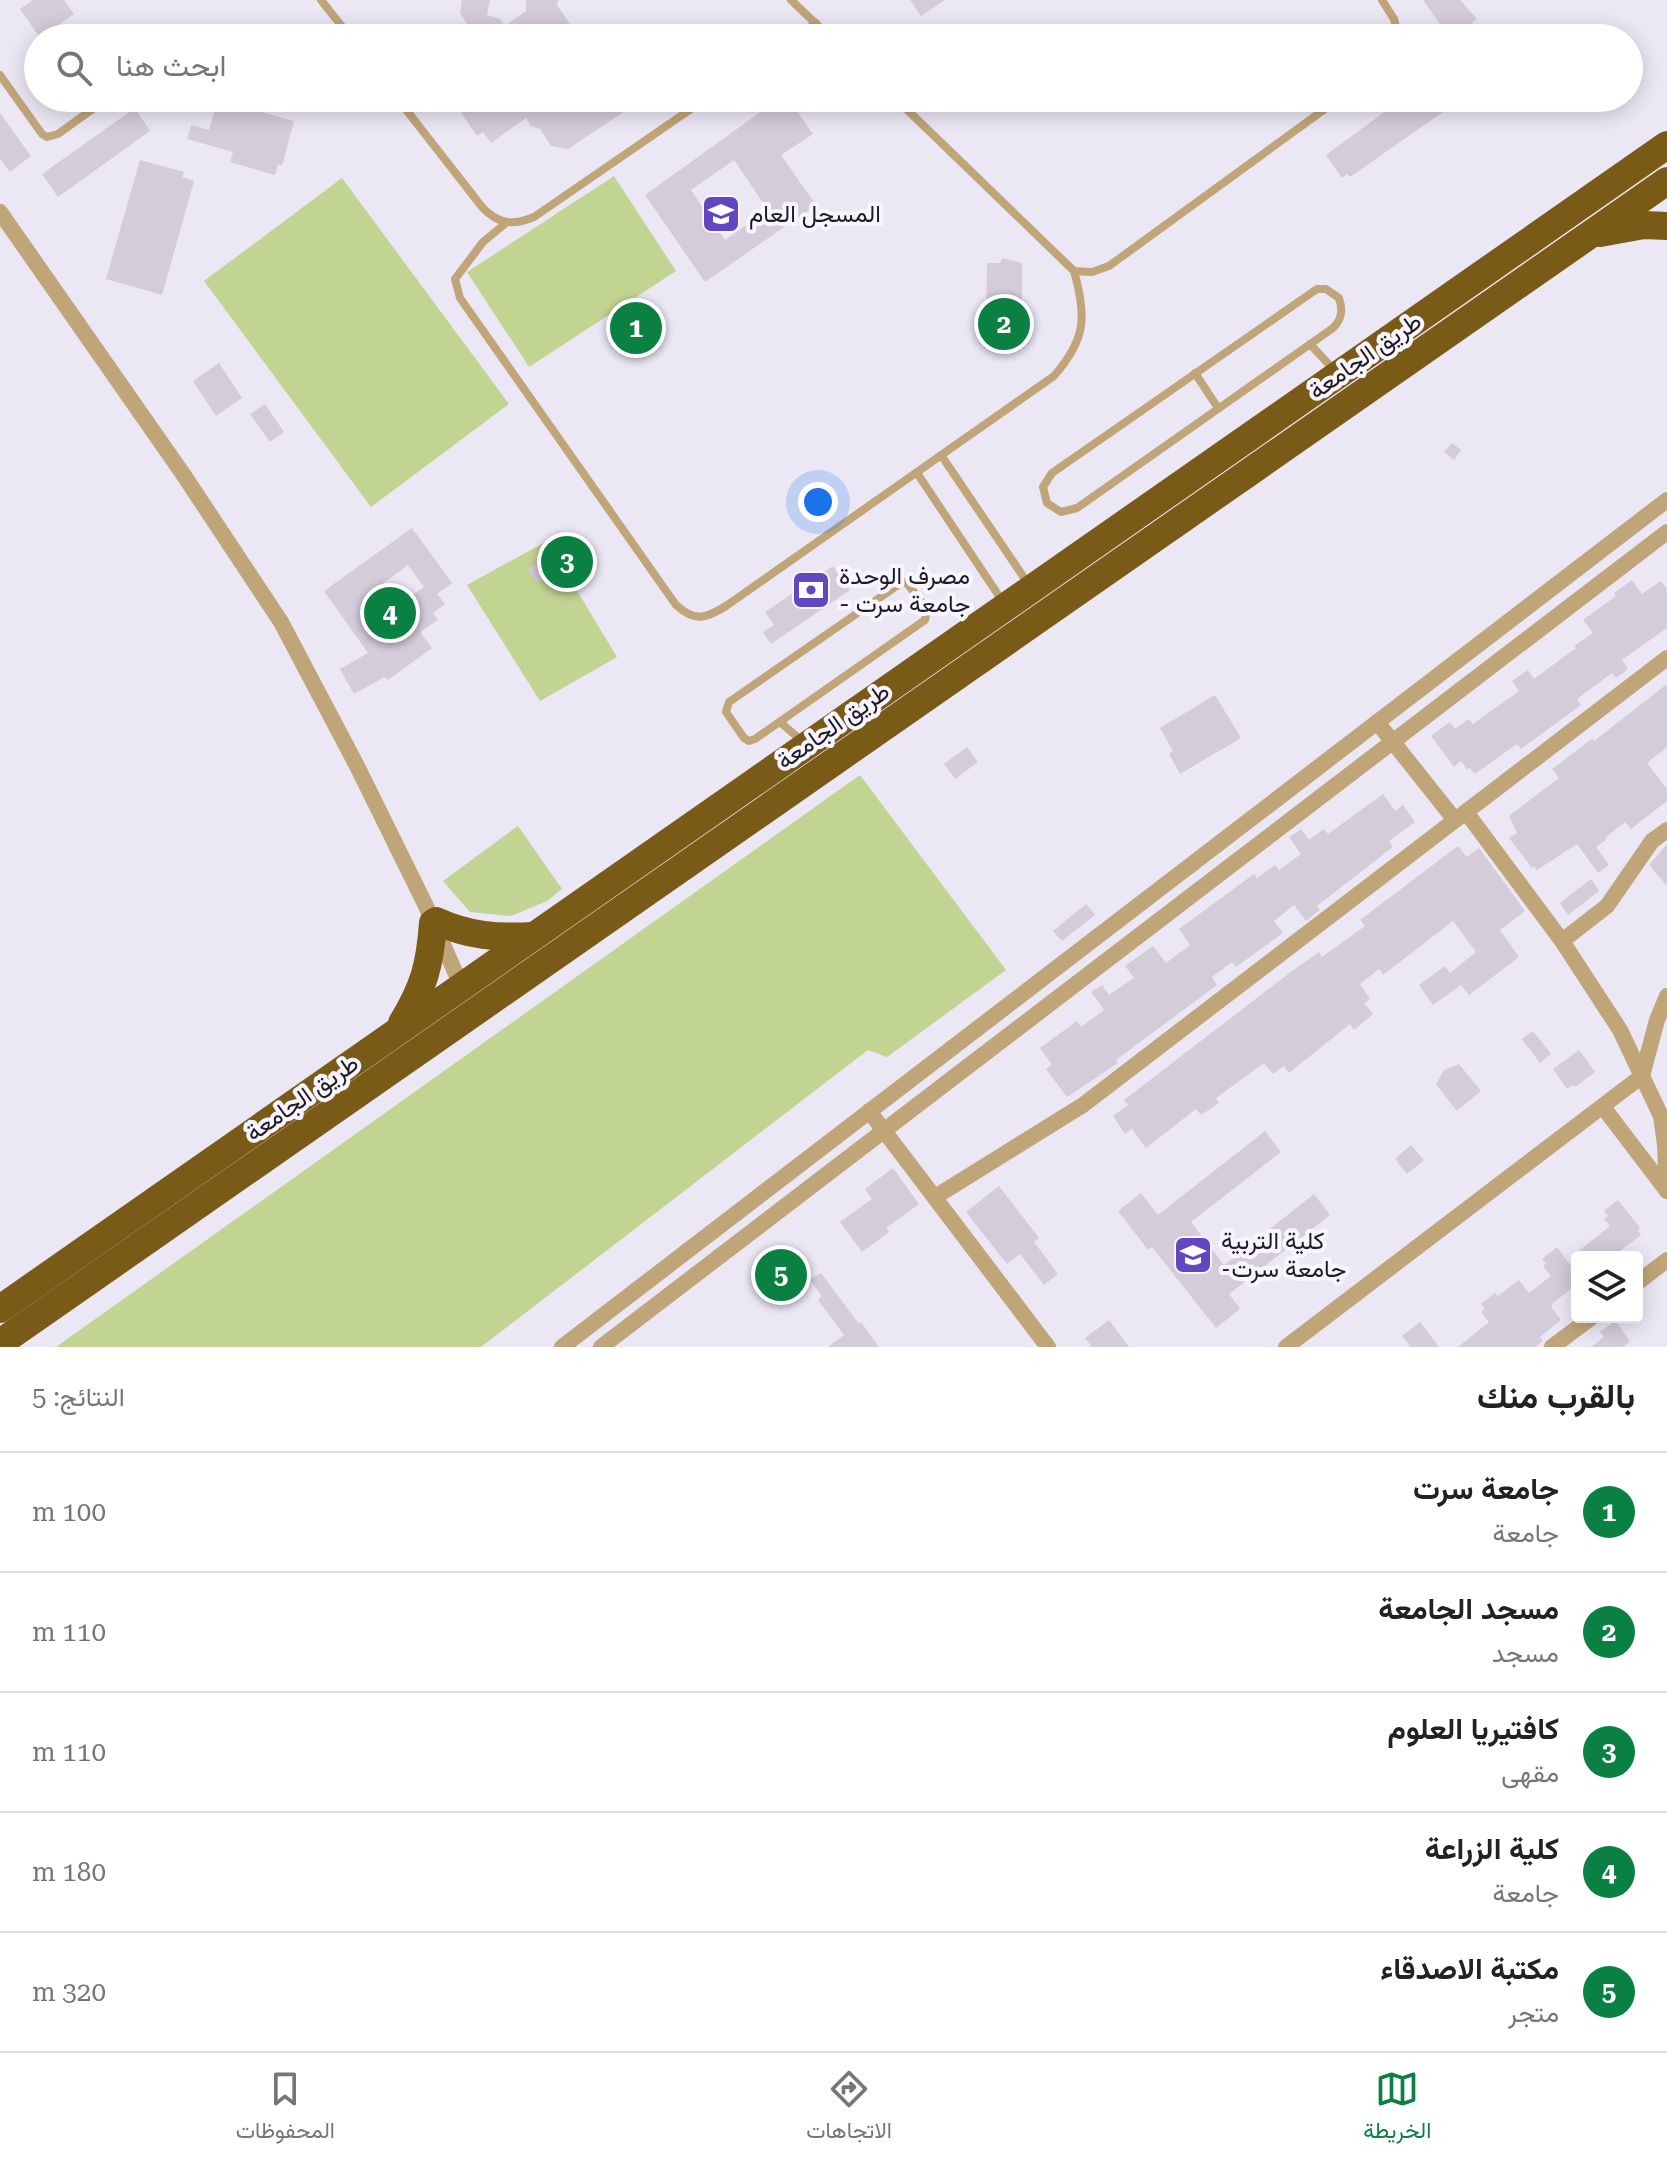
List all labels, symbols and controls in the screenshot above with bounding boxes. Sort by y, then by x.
search box [24,24,1643,112]
icon: search [52,46,96,90]
text: ابحث هنا [116,48,227,83]
school or university icon: المسجل العام [700,193,742,235]
place label: المسجل العام [749,200,881,230]
pin: 2 [978,294,1030,354]
pin: 1 [610,298,662,358]
street label: طريق الجامعة [1303,307,1427,406]
your location [798,482,838,522]
pin: 3 [541,532,593,592]
place label: مصرف الوحدة - جامعة سرت [839,562,970,619]
bank icon: مصرف الوحدة - جامعة سرت [790,569,832,611]
pin: 4 [364,583,416,643]
street label: طريق الجامعة [771,677,895,776]
street label: طريق الجامعة [240,1049,364,1148]
place label: كلية التربية -جامعة سرت [1221,1227,1346,1284]
school or university icon: كلية التربية -جامعة سرت [1172,1234,1214,1276]
pin: 5 [755,1245,807,1305]
map controls [1571,1251,1643,1323]
button: layers [1571,1251,1643,1323]
text: بالقرب منك [1477,1376,1635,1416]
text: النتائج: 5 [32,1382,125,1412]
text: جامعة سرت [1413,1471,1559,1506]
text: 100 m [32,1497,106,1527]
text: 1 [1602,1497,1616,1527]
text: جامعة [1493,1518,1559,1548]
text: مسجد الجامعة [1378,1591,1559,1626]
text: 110 m [32,1617,106,1647]
text: 2 [1602,1617,1616,1647]
text: مسجد [1492,1638,1559,1668]
text: كافتيريا العلوم [1388,1711,1559,1746]
text: 110 m [32,1737,106,1767]
text: 3 [1602,1737,1616,1767]
text: مقهى [1501,1758,1559,1788]
text: كلية الزراعة [1425,1831,1559,1866]
text: 180 m [32,1857,106,1887]
text: 4 [1602,1857,1616,1887]
text: جامعة [1493,1878,1559,1908]
text: مكتبة الاصدقاء [1380,1951,1559,1986]
text: 320 m [32,1977,106,2007]
text: 5 [1602,1977,1616,2007]
text: متجر [1508,1998,1559,2028]
tab: المحفوظات [236,2067,335,2150]
tab: الاتجاهات [806,2067,892,2150]
tab: الخريطة [1363,2067,1431,2150]

